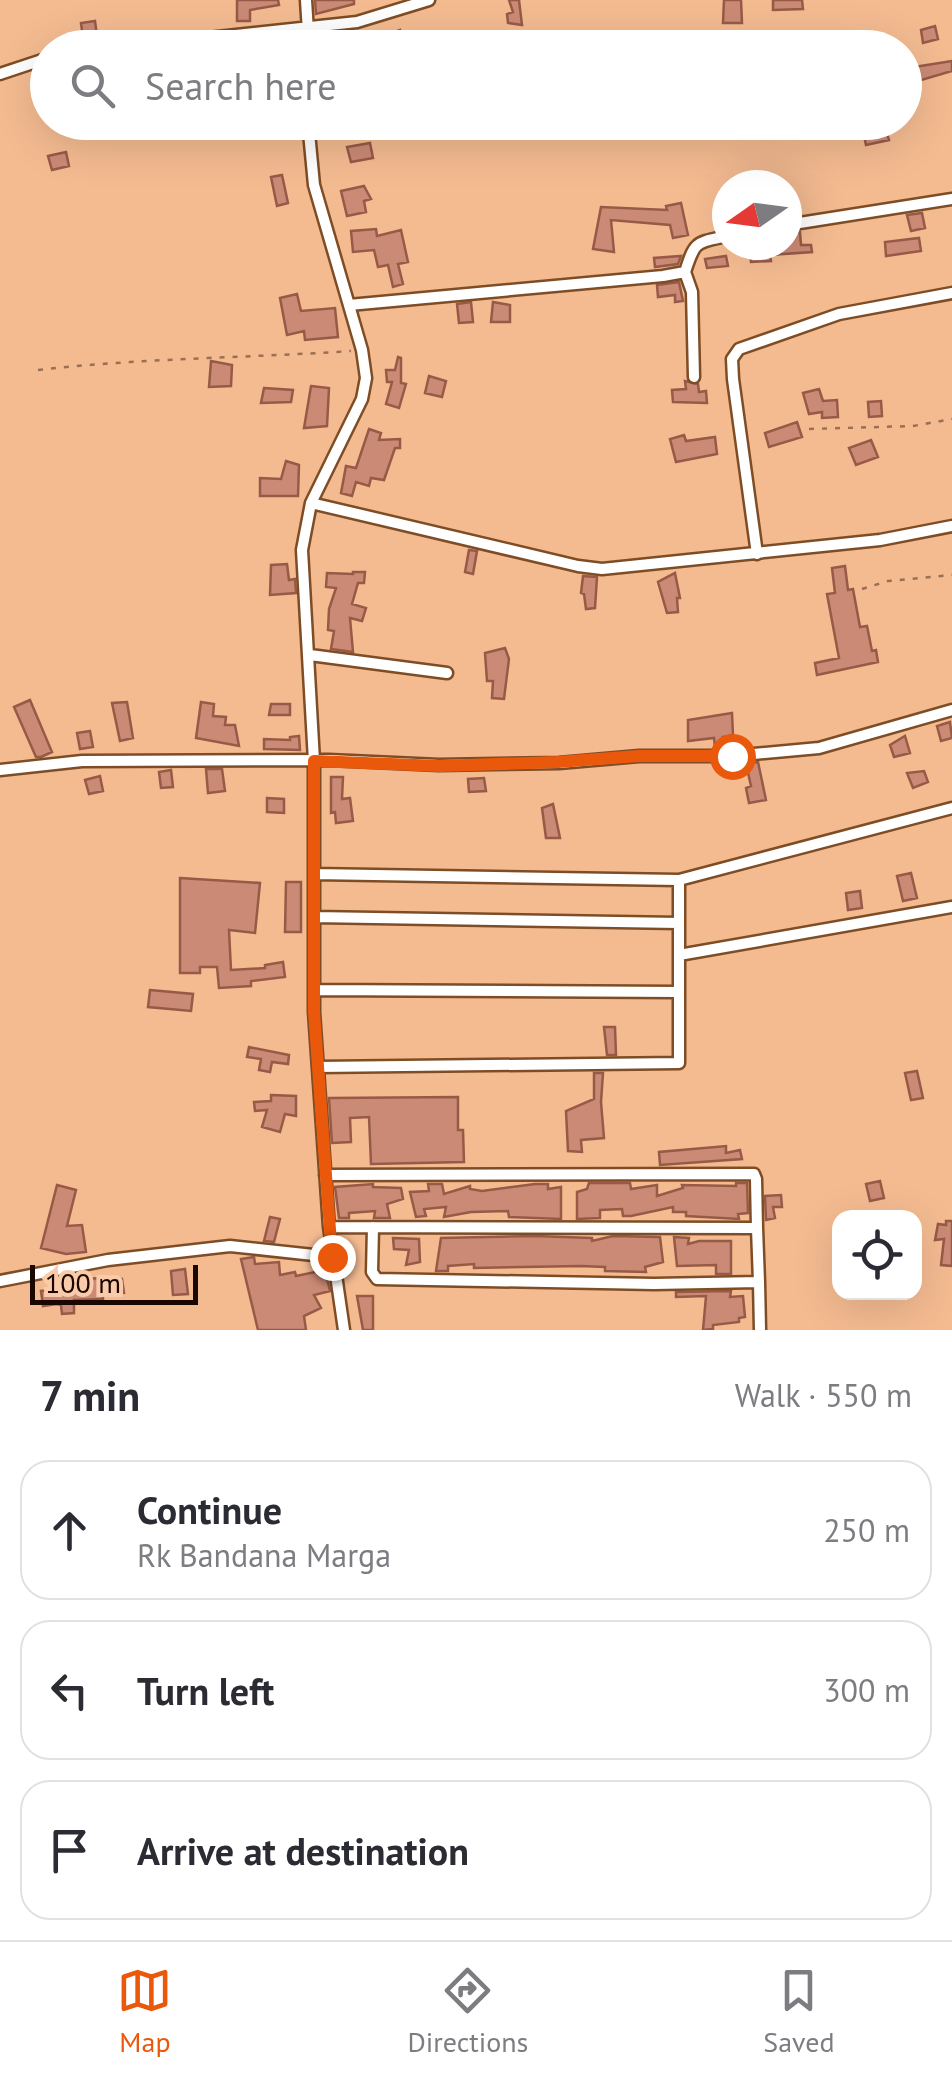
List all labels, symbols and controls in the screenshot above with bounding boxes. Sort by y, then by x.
search box [30,30,922,140]
icon: search [65,58,120,113]
text: Search here [145,61,337,110]
north arrow [712,170,802,260]
route start [710,734,756,780]
map controls [832,1210,922,1300]
button: locate [832,1210,922,1300]
route end [310,1235,356,1281]
scale bar [30,1260,198,1304]
text: 100 m [45,1264,121,1301]
text: 7 min [40,1368,140,1423]
text: Walk · 550 m [735,1374,912,1416]
text: Continue [137,1485,282,1534]
icon: ahead [42,1503,97,1558]
text: 250 m [823,1509,910,1551]
text: Rk Bandana Marga [137,1534,391,1576]
icon: left [42,1663,97,1718]
text: Turn left [137,1666,274,1715]
text: 300 m [823,1669,910,1711]
icon: arrive [42,1823,97,1878]
text: Arrive at destination [137,1826,469,1875]
tab: Map [117,1963,172,2060]
tab: Directions [407,1963,528,2060]
tab: Saved [763,1963,835,2060]

